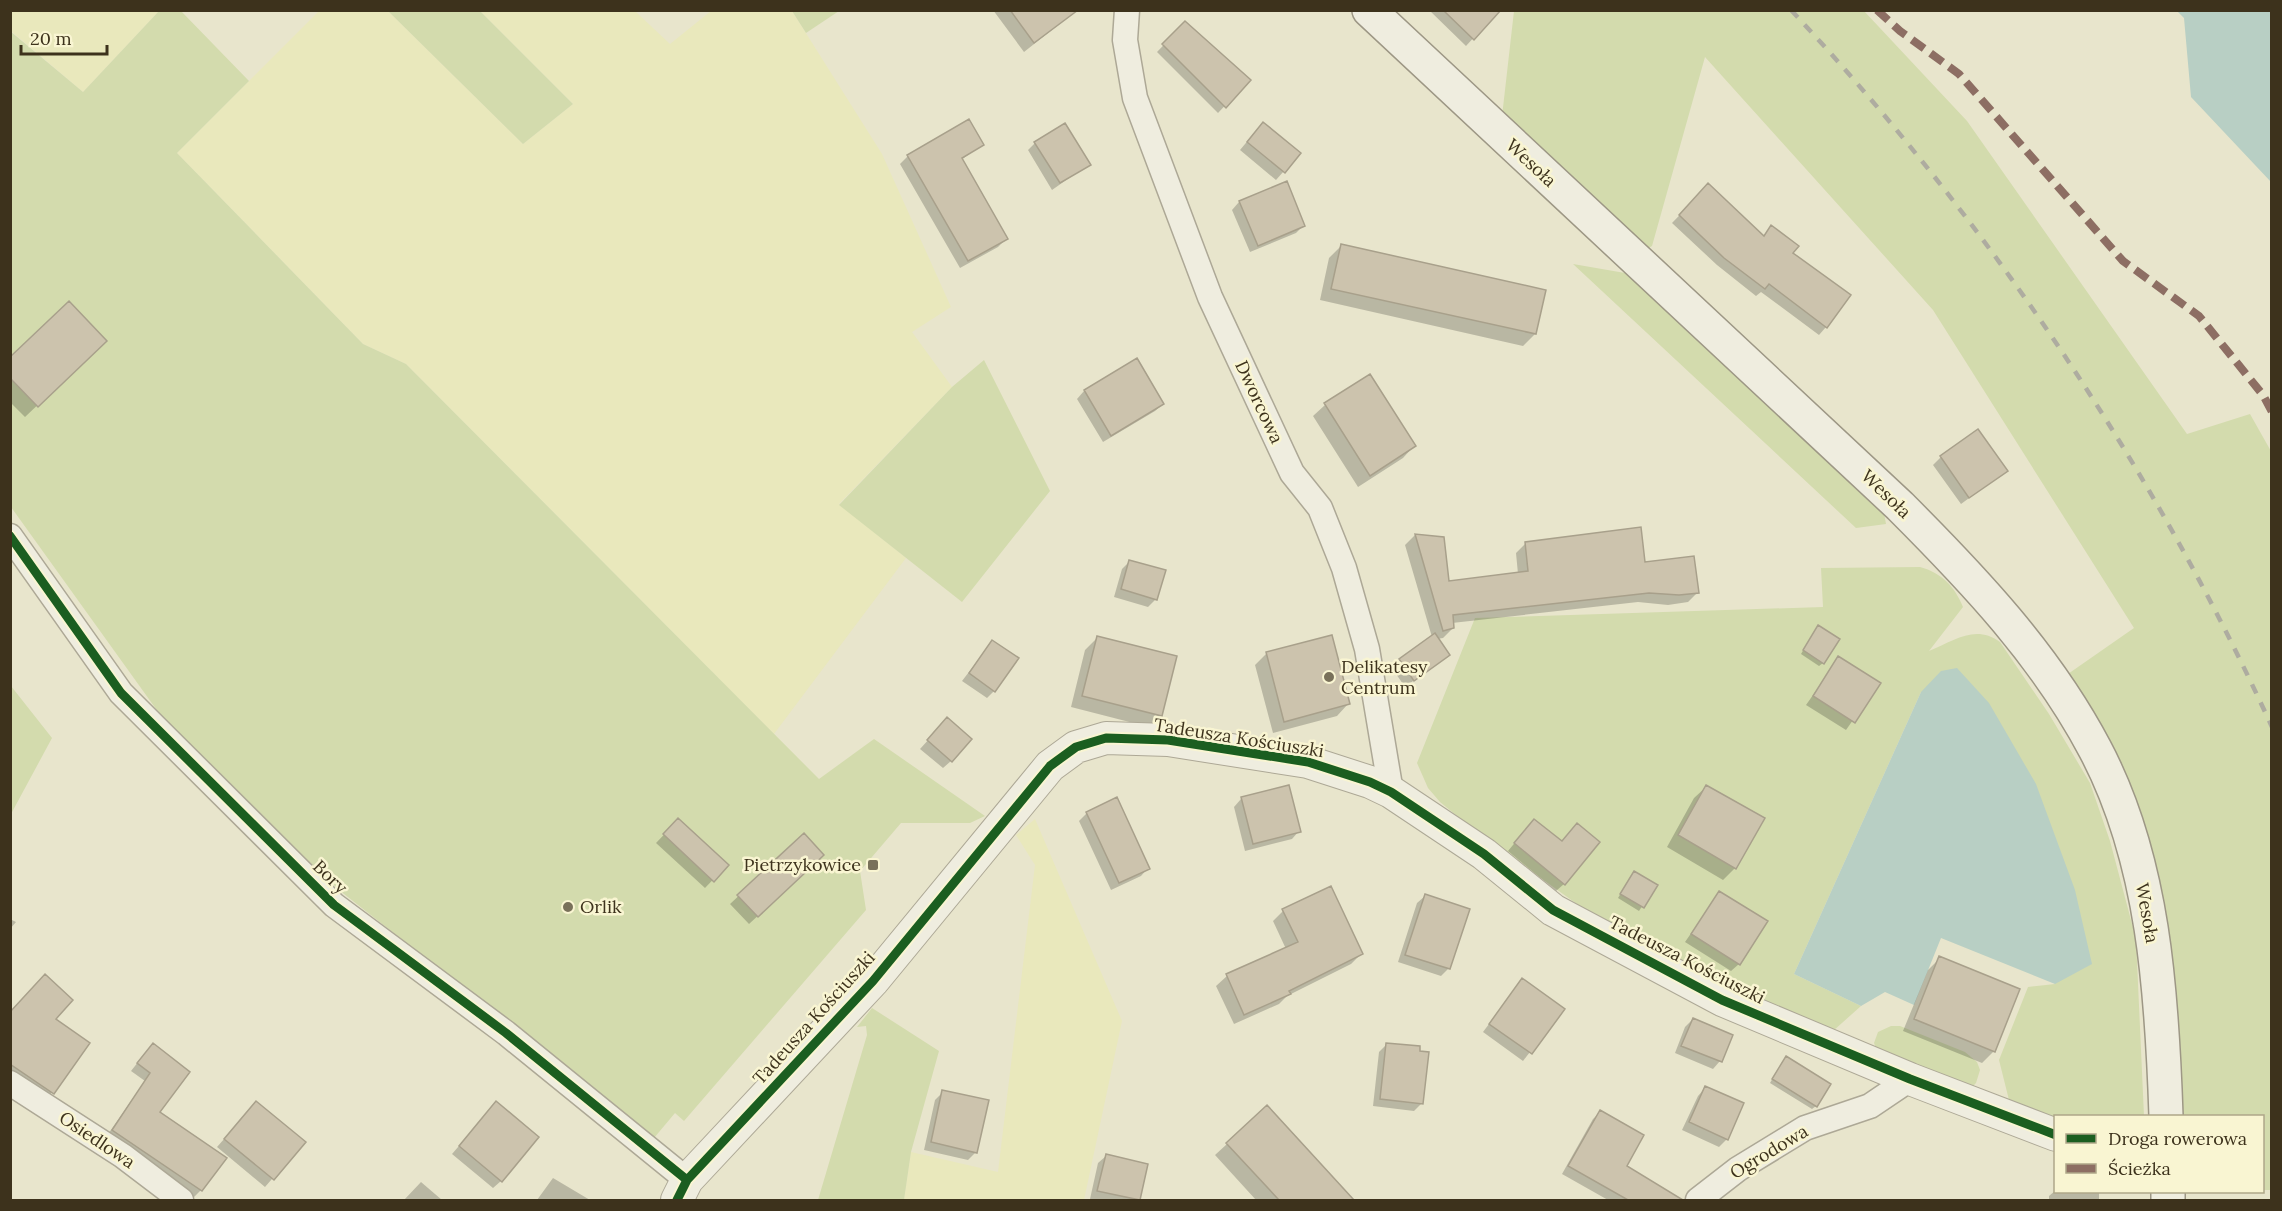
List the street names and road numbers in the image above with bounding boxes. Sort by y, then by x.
street label: Wesoła [1501,134,1561,192]
street label: Dworcowa [1230,357,1289,447]
street label: Wesoła [1857,464,1916,523]
street label: Tadeusza Kościuszki [1152,713,1326,762]
street label: Bory [308,855,353,899]
street label: Wesoła [2131,881,2164,945]
street label: Tadeusza Kościuszki [1605,910,1769,1009]
street label: Tadeusza Kościuszki [748,946,880,1089]
street label: Osiedlowa [55,1106,140,1173]
street label: Ogrodowa [1726,1119,1812,1184]

